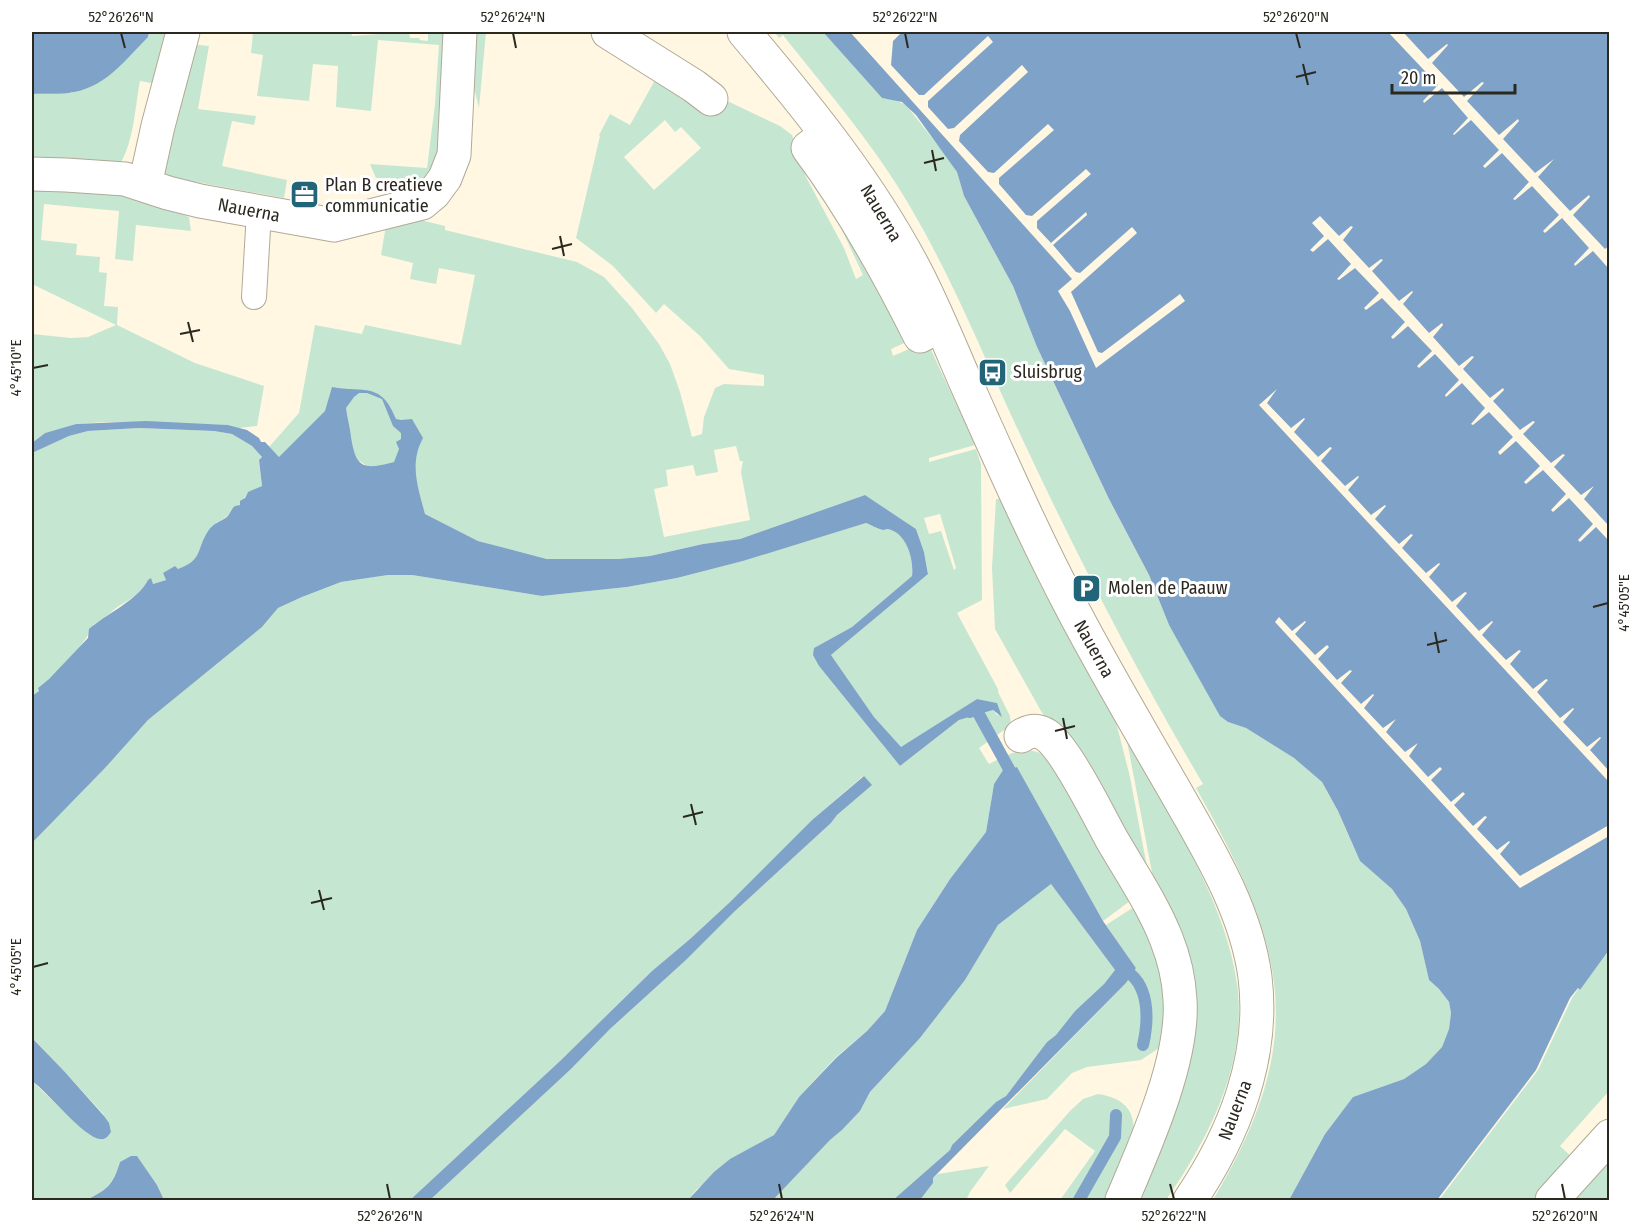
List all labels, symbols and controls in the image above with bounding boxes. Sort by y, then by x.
text: 52°26'26"N [88,8,154,26]
text: 52°26'24"N [481,8,545,26]
text: 52°26'22"N [872,8,938,26]
text: 52°26'20"N [1263,8,1329,26]
scale bar [1392,57,1515,95]
text: 20 m [1401,67,1436,89]
place label: Plan B creatieve communicatie [325,174,443,217]
office icon: Plan B creatieve communicatie [288,179,320,211]
street label: Nauerna [855,180,907,246]
street label: Nauerna [216,193,282,227]
text: 4°45'10"E [7,339,25,397]
bus stop icon: Sluisbrug [976,356,1008,388]
place label: Sluisbrug [1013,361,1083,383]
parking icon: Molen de Paauw [1071,572,1103,604]
text: 4°45'05"E [1615,574,1633,632]
place label: Molen de Paauw [1108,577,1228,599]
street label: Nauerna [1069,616,1119,682]
text: 4°45'05"E [7,938,25,996]
street label: Nauerna [1214,1077,1257,1143]
text: 52°26'26"N [357,1207,423,1225]
text: 52°26'24"N [750,1207,814,1225]
text: 52°26'22"N [1141,1207,1207,1225]
text: 52°26'20"N [1532,1207,1598,1225]

